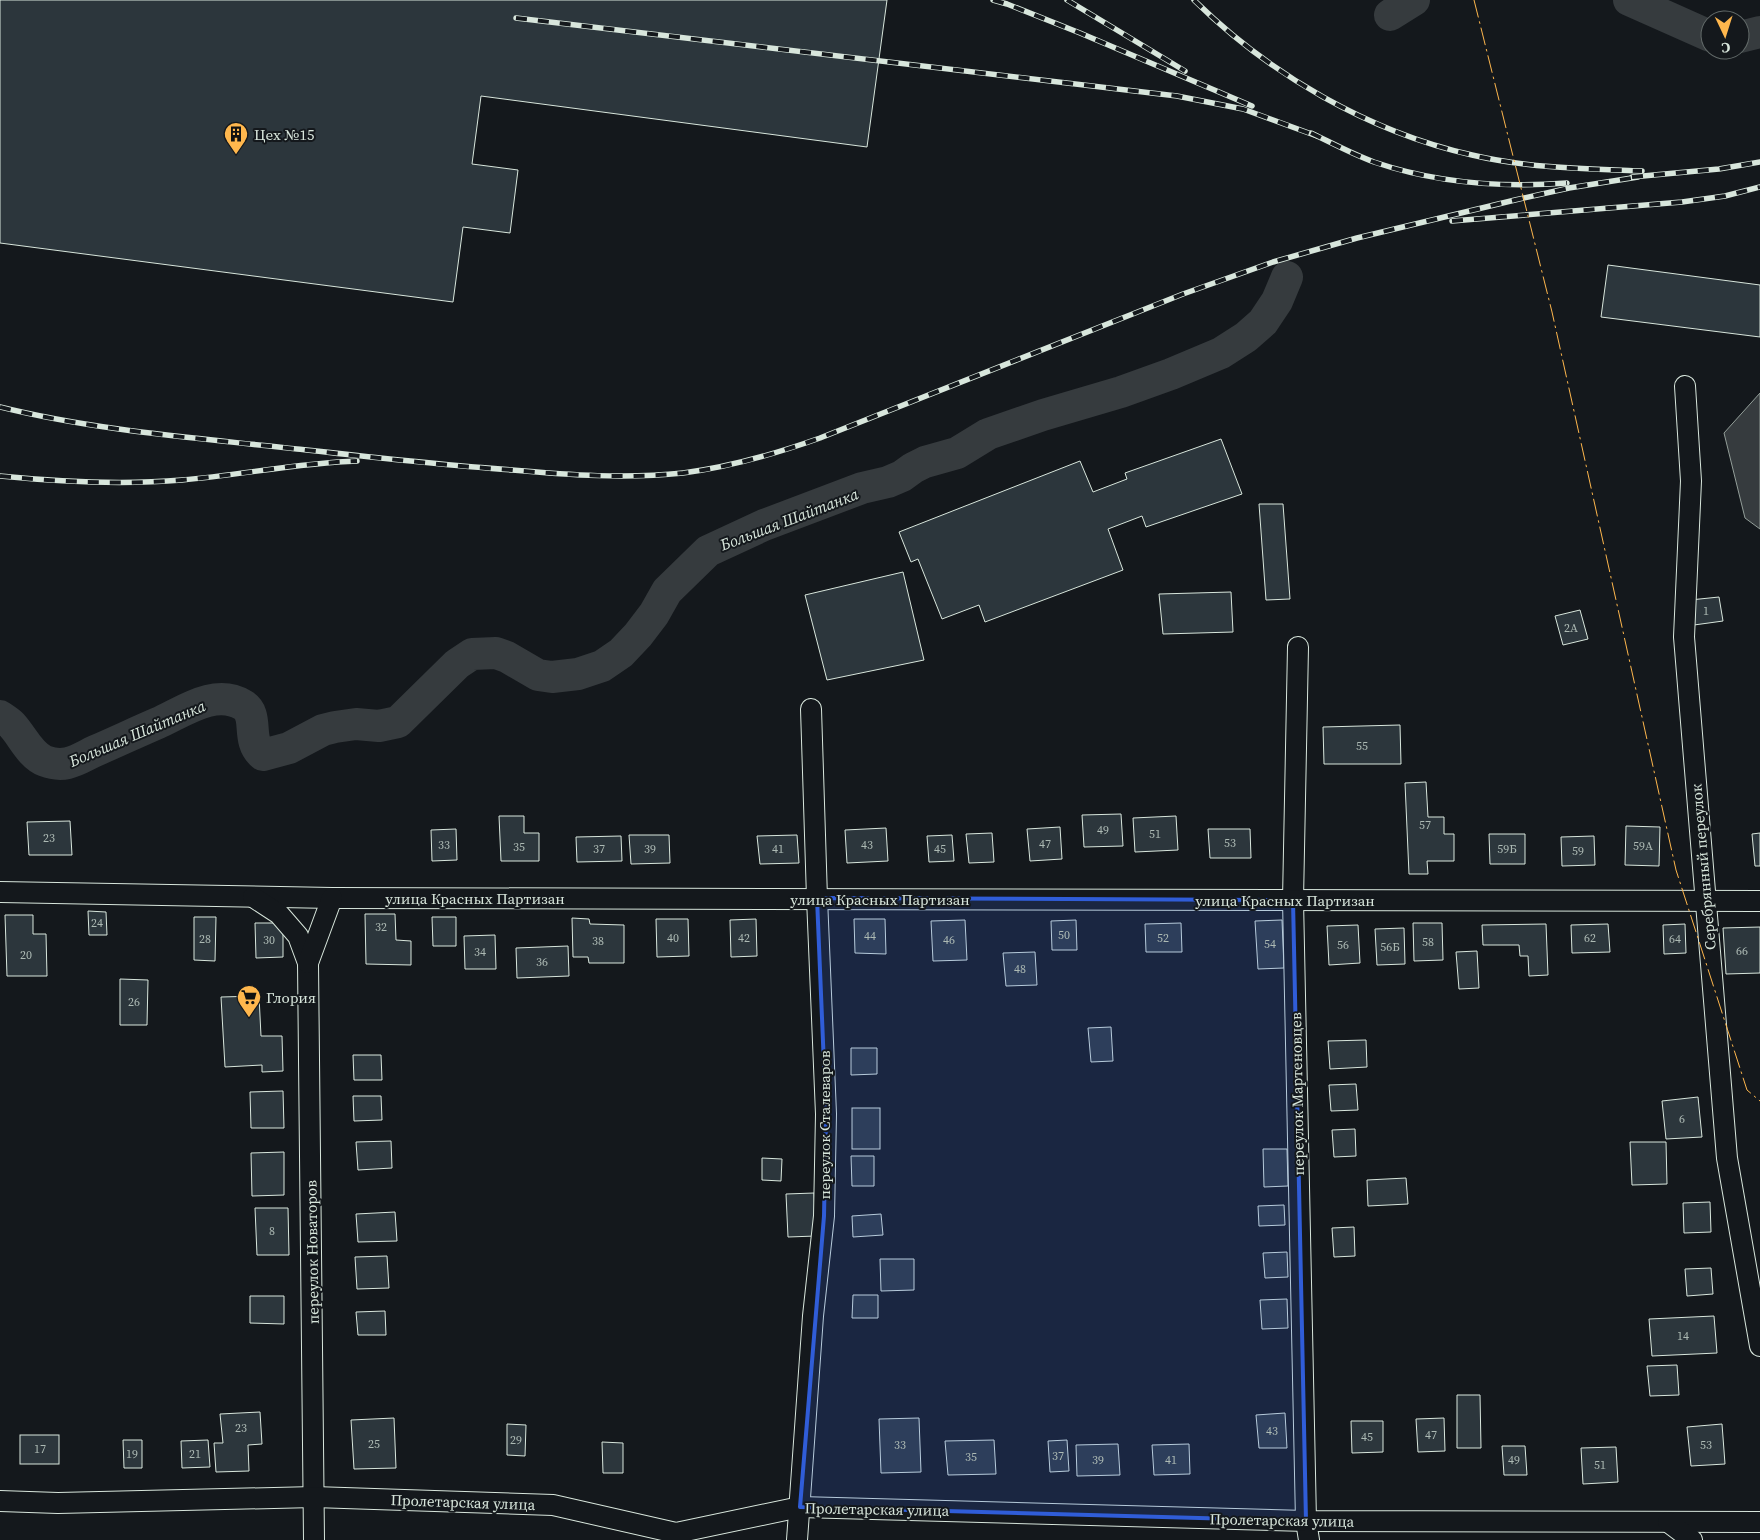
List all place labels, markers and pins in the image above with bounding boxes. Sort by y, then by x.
building icon: Цех №15 [223,121,249,155]
place label: Цех №15 [254,124,315,145]
supermarket icon: Глория [236,984,262,1018]
place label: Глория [266,987,316,1008]

